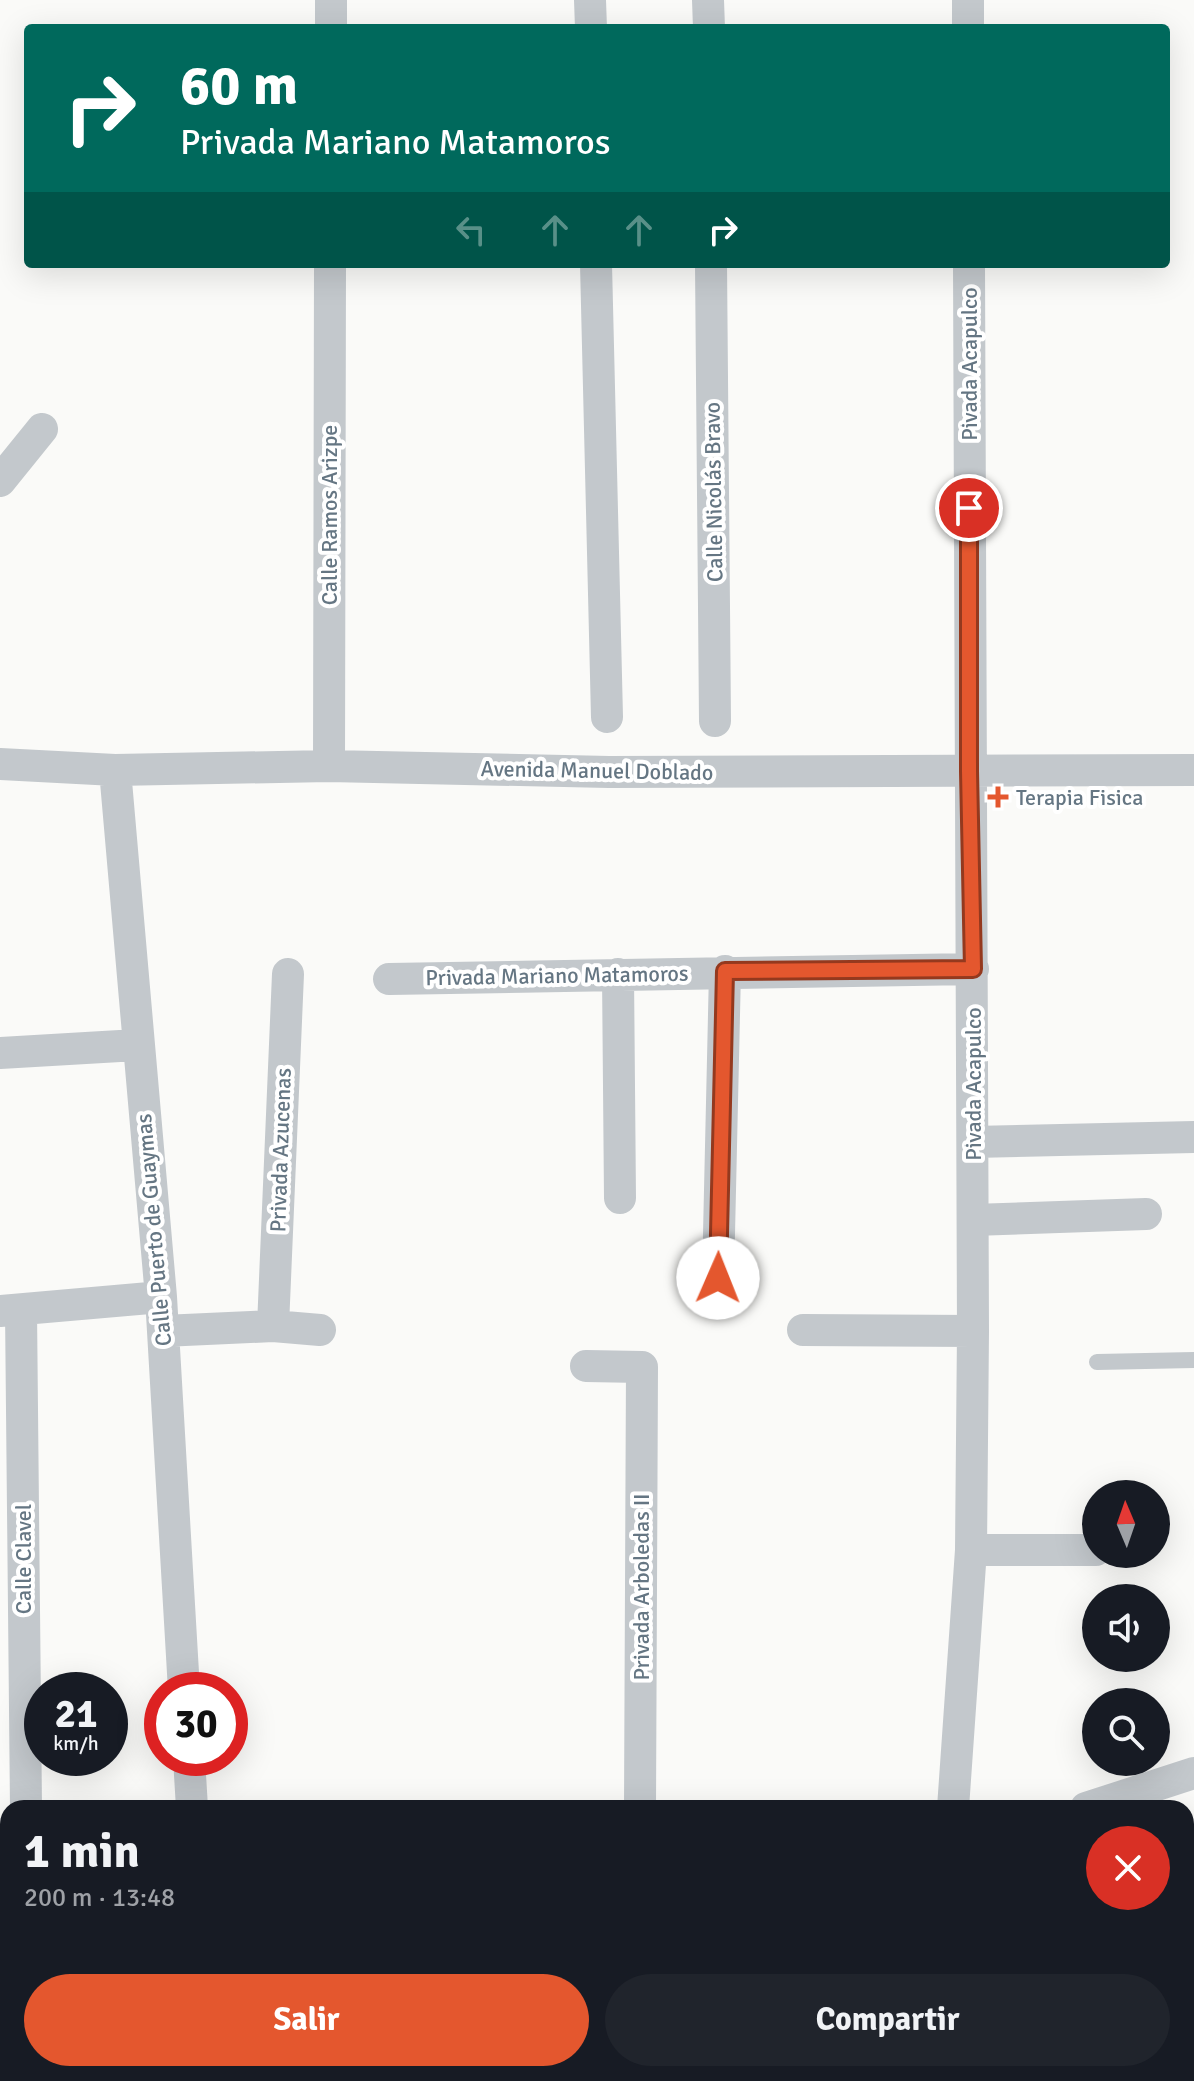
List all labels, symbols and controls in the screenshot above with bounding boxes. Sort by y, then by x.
text: 60 m [180,51,298,120]
icon: right [48,56,152,160]
text: Privada Mariano Matamoros [180,120,611,165]
icon: left [449,208,493,252]
icon: ahead [533,208,577,252]
icon: ahead [617,208,661,252]
icon: right [701,208,745,252]
street label: Pivada Acapulco [956,287,983,441]
street label: Calle Nicolás Bravo [698,402,729,582]
street label: Calle Ramos Arizpe [316,425,343,605]
pin [935,474,1003,542]
icon: arrive [947,486,991,530]
street label: Avenida Manuel Doblado [480,755,714,786]
place label: Terapia Fisica [1016,784,1143,811]
marker: Terapia Fisica [987,786,1009,808]
street label: Privada Mariano Matamoros [425,960,689,991]
street label: Pivada Acapulco [960,1007,987,1161]
street label: Privada Azucenas [264,1067,297,1233]
street label: Calle Puerto de Guaymas [130,1113,177,1347]
position arrow [676,1236,760,1320]
north arrow [1082,1480,1170,1568]
map controls [1082,1480,1170,1776]
street label: Privada Arboledas II [628,1493,655,1681]
street label: Calle Clavel [10,1504,37,1614]
button: sound [1082,1584,1170,1672]
speed limit sign: 30 [144,1672,248,1776]
button: search [1082,1688,1170,1776]
text: 21 [54,1689,98,1739]
text: km/h [53,1731,99,1756]
text: 1 min [24,1822,140,1881]
button: close [1086,1826,1170,1910]
text: 200 m · 13:48 [24,1882,175,1914]
button: Salir [24,1974,589,2066]
button: Compartir [605,1974,1170,2066]

